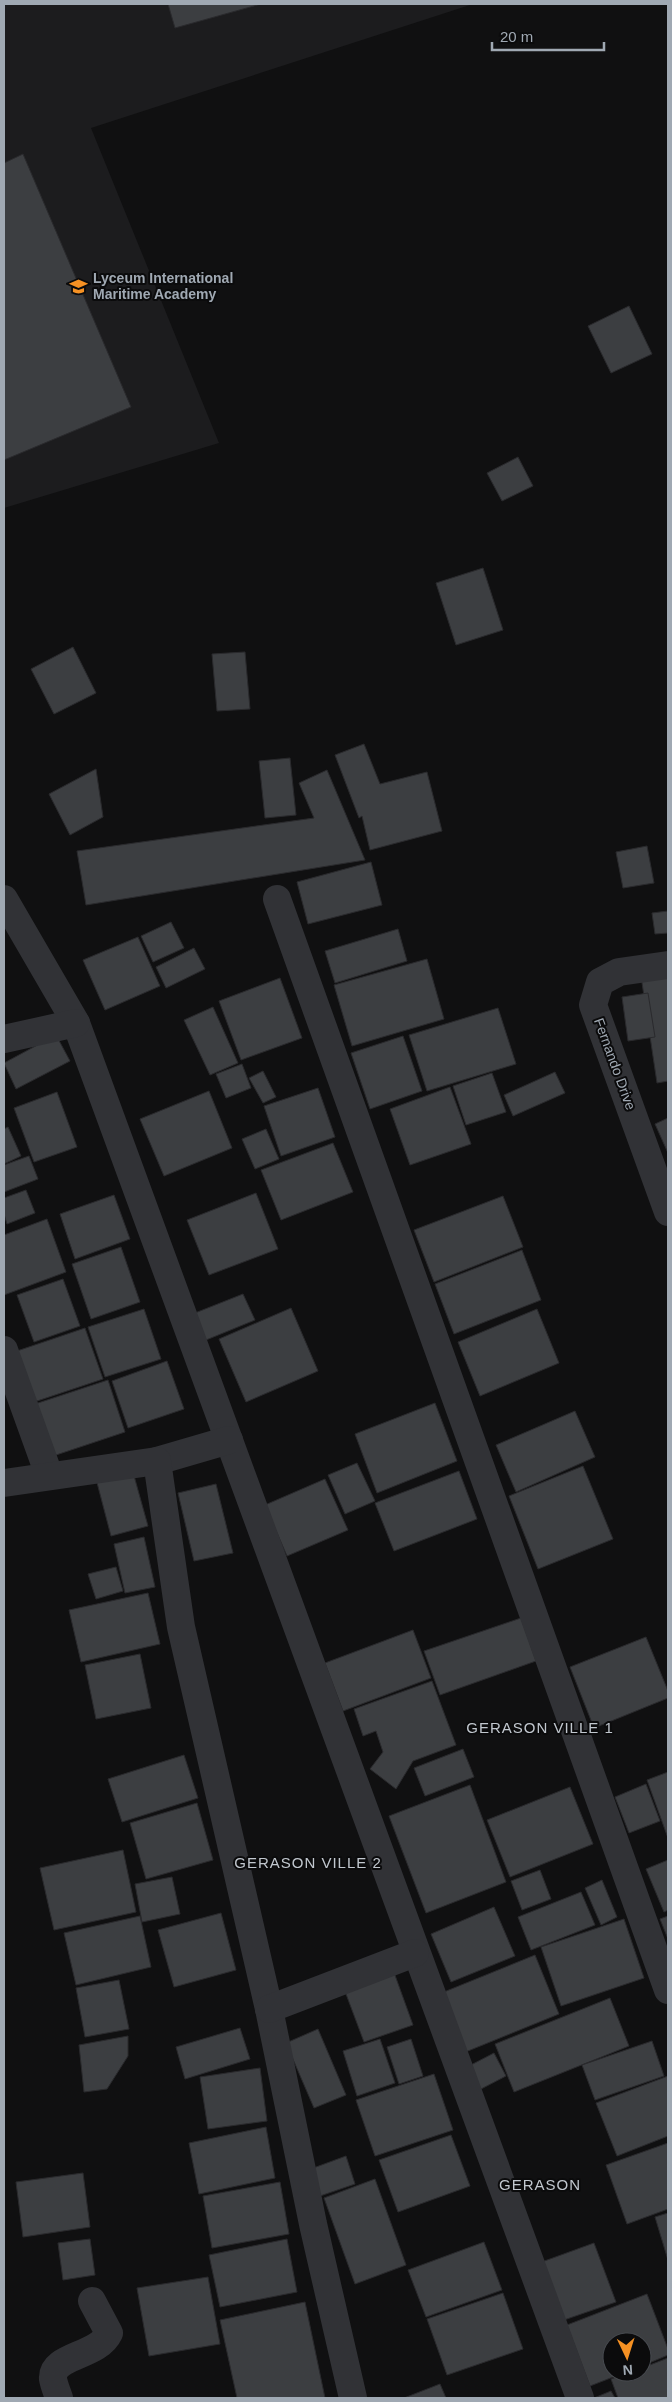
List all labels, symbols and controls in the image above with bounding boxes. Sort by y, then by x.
scale bar [492,20,604,52]
text: 20 m [500,28,533,45]
place label: Lyceum International Maritime Academy [93,270,233,302]
school or university icon: Lyceum International Maritime Academy [69,276,89,296]
street label: Fernando Drive [591,1016,639,1112]
district label: GERASON VILLE 1 [466,1719,614,1736]
district label: GERASON VILLE 2 [234,1854,382,1871]
district label: GERASON [499,2176,581,2193]
north arrow [602,2332,652,2382]
text: N [622,2362,634,2378]

